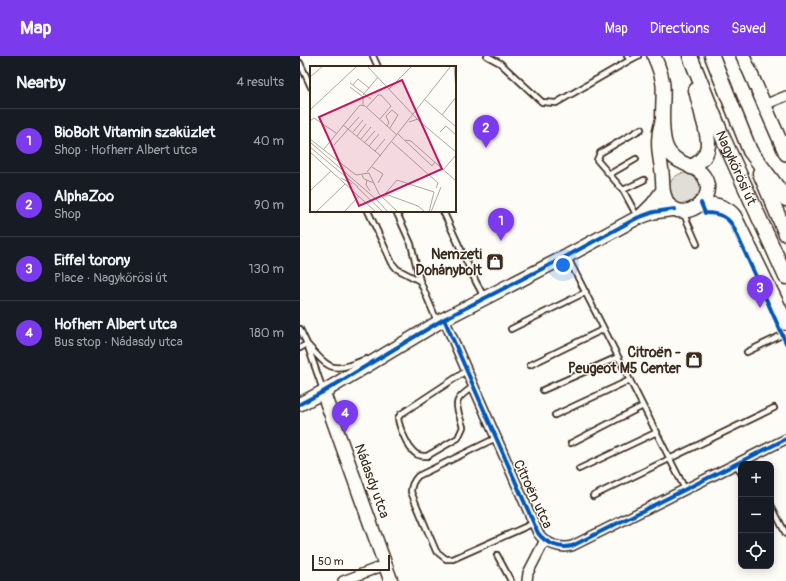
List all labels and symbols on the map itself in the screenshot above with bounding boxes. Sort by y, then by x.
inset map [310,66,456,212]
pin: 2 [473,115,499,148]
street label: Nagykőrösi út [712,128,761,208]
pin: 1 [488,208,514,241]
place label: Nemzeti Dohánybolt [416,246,482,279]
shop icon: Nemzeti Dohánybolt [485,252,505,272]
your location [553,255,573,275]
pin: 3 [747,275,773,308]
place label: Citroën - Peugeot M5 Center [568,344,682,377]
shop icon: Citroën - Peugeot M5 Center [684,350,704,370]
pin: 4 [332,400,358,433]
street label: Nádasdy utca [351,442,393,520]
street label: Citroën utca [510,457,556,531]
scale bar [312,553,390,572]

